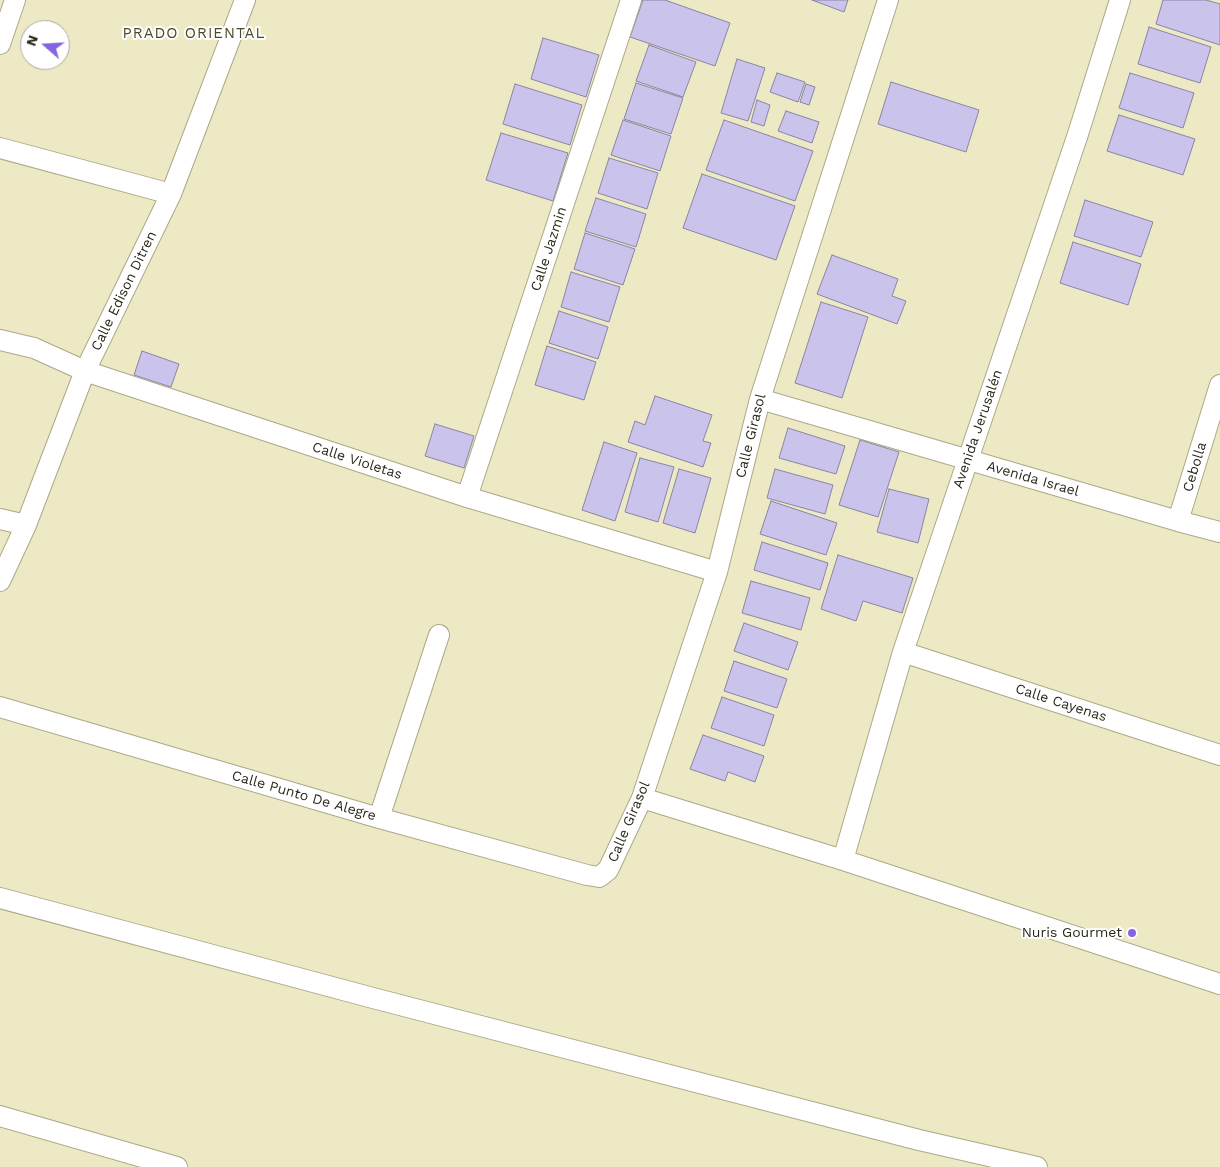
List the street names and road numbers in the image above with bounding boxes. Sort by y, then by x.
street label: Calle Jazmin [527,205,571,293]
street label: Calle Edison Ditren [88,228,160,354]
street label: Avenida Jerusalén [950,367,1006,491]
street label: Calle Girasol [732,392,770,480]
street label: Calle Violetas [310,439,404,483]
street label: Cebolla [1179,440,1211,494]
street label: Avenida Israel [985,458,1081,500]
street label: Calle Cayenas [1013,680,1109,726]
street label: Calle Punto De Alegre [230,767,378,825]
street label: Calle Girasol [604,779,654,865]

